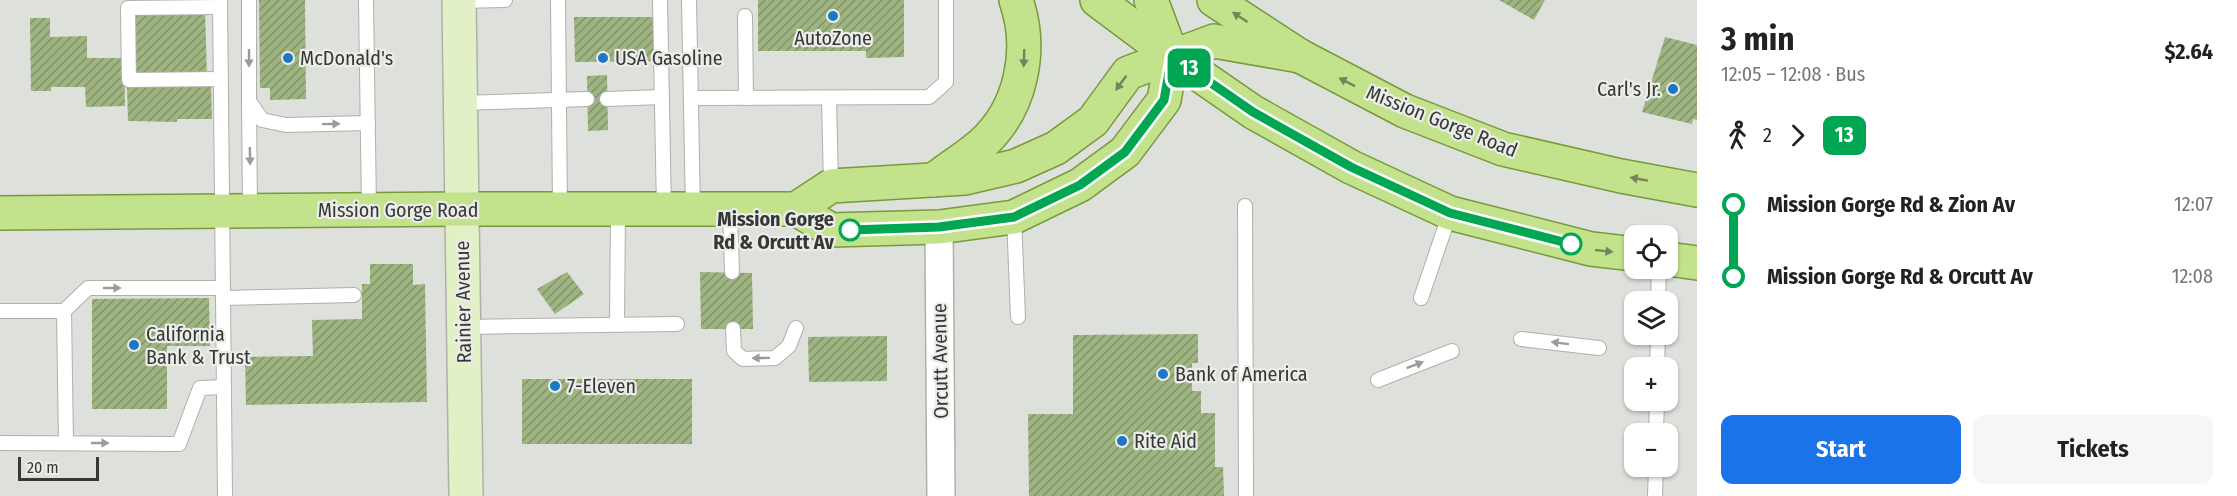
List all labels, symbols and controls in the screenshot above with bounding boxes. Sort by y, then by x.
marker: AutoZone [826,9,840,23]
one-way arrow [1231,11,1248,22]
text: 3 min [1721,19,1795,59]
place label: AutoZone [794,26,872,50]
text: $2.64 [2164,38,2213,65]
place label: McDonald's [300,46,393,70]
place label: USA Gasoline [615,46,723,70]
one-way arrow [1019,48,1028,67]
line badge: 13 [1162,48,1216,88]
one-way arrow [244,49,254,68]
marker: McDonald's [281,51,295,65]
marker: USA Gasoline [596,51,610,65]
text: 13 [1180,55,1198,81]
text: 12:05 – 12:08 · Bus [1721,62,1865,86]
one-way arrow [1115,74,1127,90]
one-way arrow [1338,77,1355,87]
place label: Carl's Jr. [1597,77,1661,101]
street label: Mission Gorge Road [1363,80,1521,162]
marker: Carl's Jr. [1666,82,1680,96]
one-way arrow [322,119,341,129]
icon: walk [1721,119,1754,152]
icon: forward [1781,119,1814,152]
text: 13 [1835,122,1854,148]
text: 2 [1763,123,1772,147]
one-way arrow [245,147,255,166]
one-way arrow [1630,175,1649,184]
text: Mission Gorge Rd & Zion Av [1767,191,2015,218]
text: 12:07 [2174,192,2213,216]
street label: Mission Gorge Road [318,198,478,222]
place label: Mission Gorge Rd & Orcutt Av [713,207,835,254]
marker: Mission Gorge Rd & Orcutt Av [839,219,861,241]
map controls [1624,225,1678,477]
button: locate [1624,225,1678,279]
unlabelled marker [1560,233,1582,255]
street label: Rainier Avenue [450,240,476,364]
one-way arrow [1594,246,1613,256]
text: Mission Gorge Rd & Orcutt Av [1767,263,2033,290]
text: 12:08 [2172,264,2213,288]
one-way arrow [103,283,122,293]
button: layers [1624,291,1678,345]
street label: Orcutt Avenue [927,303,953,419]
place label: California Bank & Trust [146,322,251,369]
marker: California Bank & Trust [127,338,141,352]
one-way arrow [1550,338,1569,348]
one-way arrow [751,354,770,363]
button: + [1624,357,1678,411]
one-way arrow [1406,360,1424,370]
place label: Bank of America [1175,362,1308,386]
marker: Bank of America [1156,367,1170,381]
place label: 7-Eleven [567,374,636,398]
marker: 7-Eleven [548,379,562,393]
button: Start [1721,415,1961,484]
button: Tickets [1973,415,2213,484]
button: − [1624,423,1678,477]
place label: Rite Aid [1134,429,1197,453]
marker: Rite Aid [1115,434,1129,448]
one-way arrow [91,438,110,448]
scale bar [18,454,99,482]
text: 20 m [27,458,58,477]

